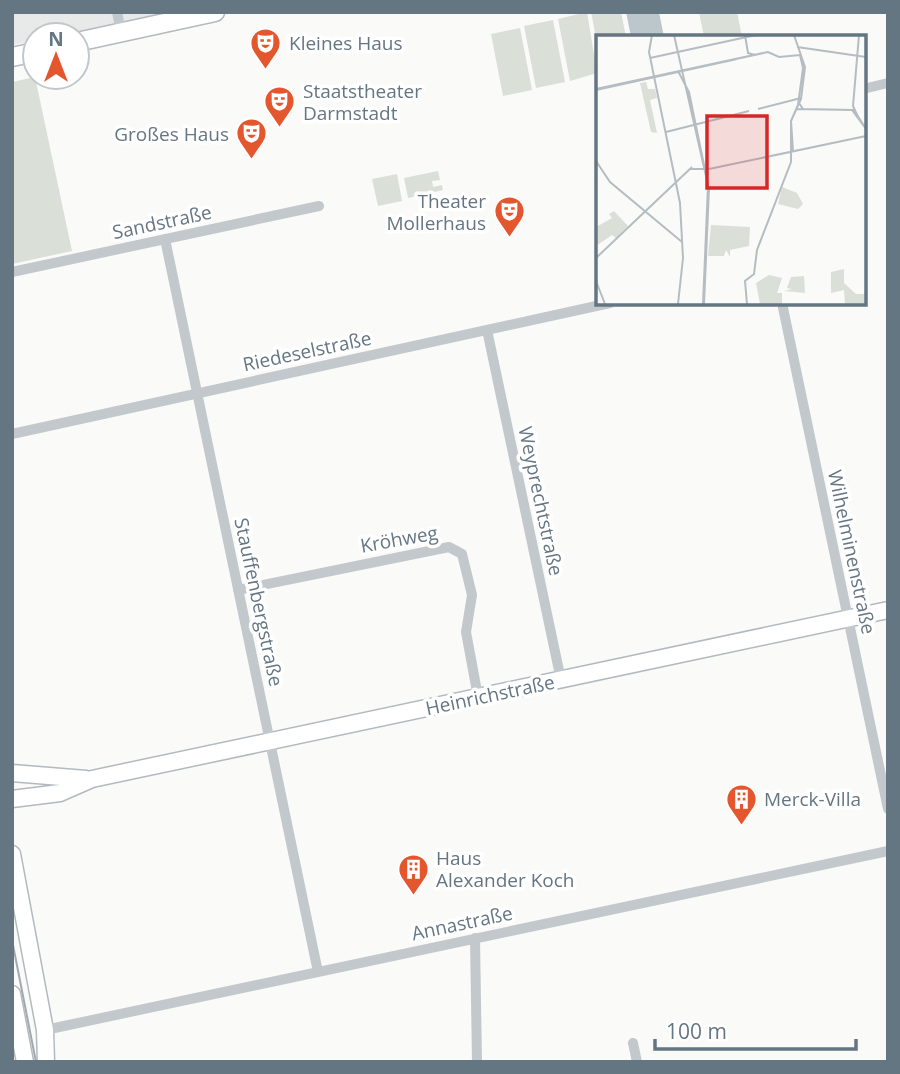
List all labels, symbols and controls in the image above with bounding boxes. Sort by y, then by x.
north arrow [21,21,91,91]
text: N [48,26,64,52]
theatre icon: Kleines Haus [249,26,283,70]
place label: Kleines Haus [289,30,402,56]
inset map [596,35,865,304]
place label: Staatstheater Darmstadt [303,78,422,126]
theatre icon: Staatstheater Darmstadt [263,85,297,129]
theatre icon: Großes Haus [235,117,269,161]
place label: Großes Haus [114,121,229,147]
place label: Theater Mollerhaus [387,188,486,236]
theatre icon: Theater Mollerhaus [492,195,526,239]
street label: Sandstraße [110,199,214,245]
street label: Riedeselstraße [240,325,374,377]
street label: Weyprechtstraße [512,424,570,578]
street label: Wilhelminenstraße [822,467,882,637]
street label: Stauffenbergstraße [228,515,290,689]
street label: Kröhweg [358,519,440,559]
street label: Heinrichstraße [423,669,557,721]
building icon: Merck-Villa [724,782,758,826]
place label: Merck-Villa [764,786,861,812]
place label: Haus Alexander Koch [436,845,574,893]
building icon: Haus Alexander Koch [396,852,430,896]
street label: Annastraße [409,900,515,946]
scale bar [655,1007,856,1052]
text: 100 m [666,1017,727,1045]

